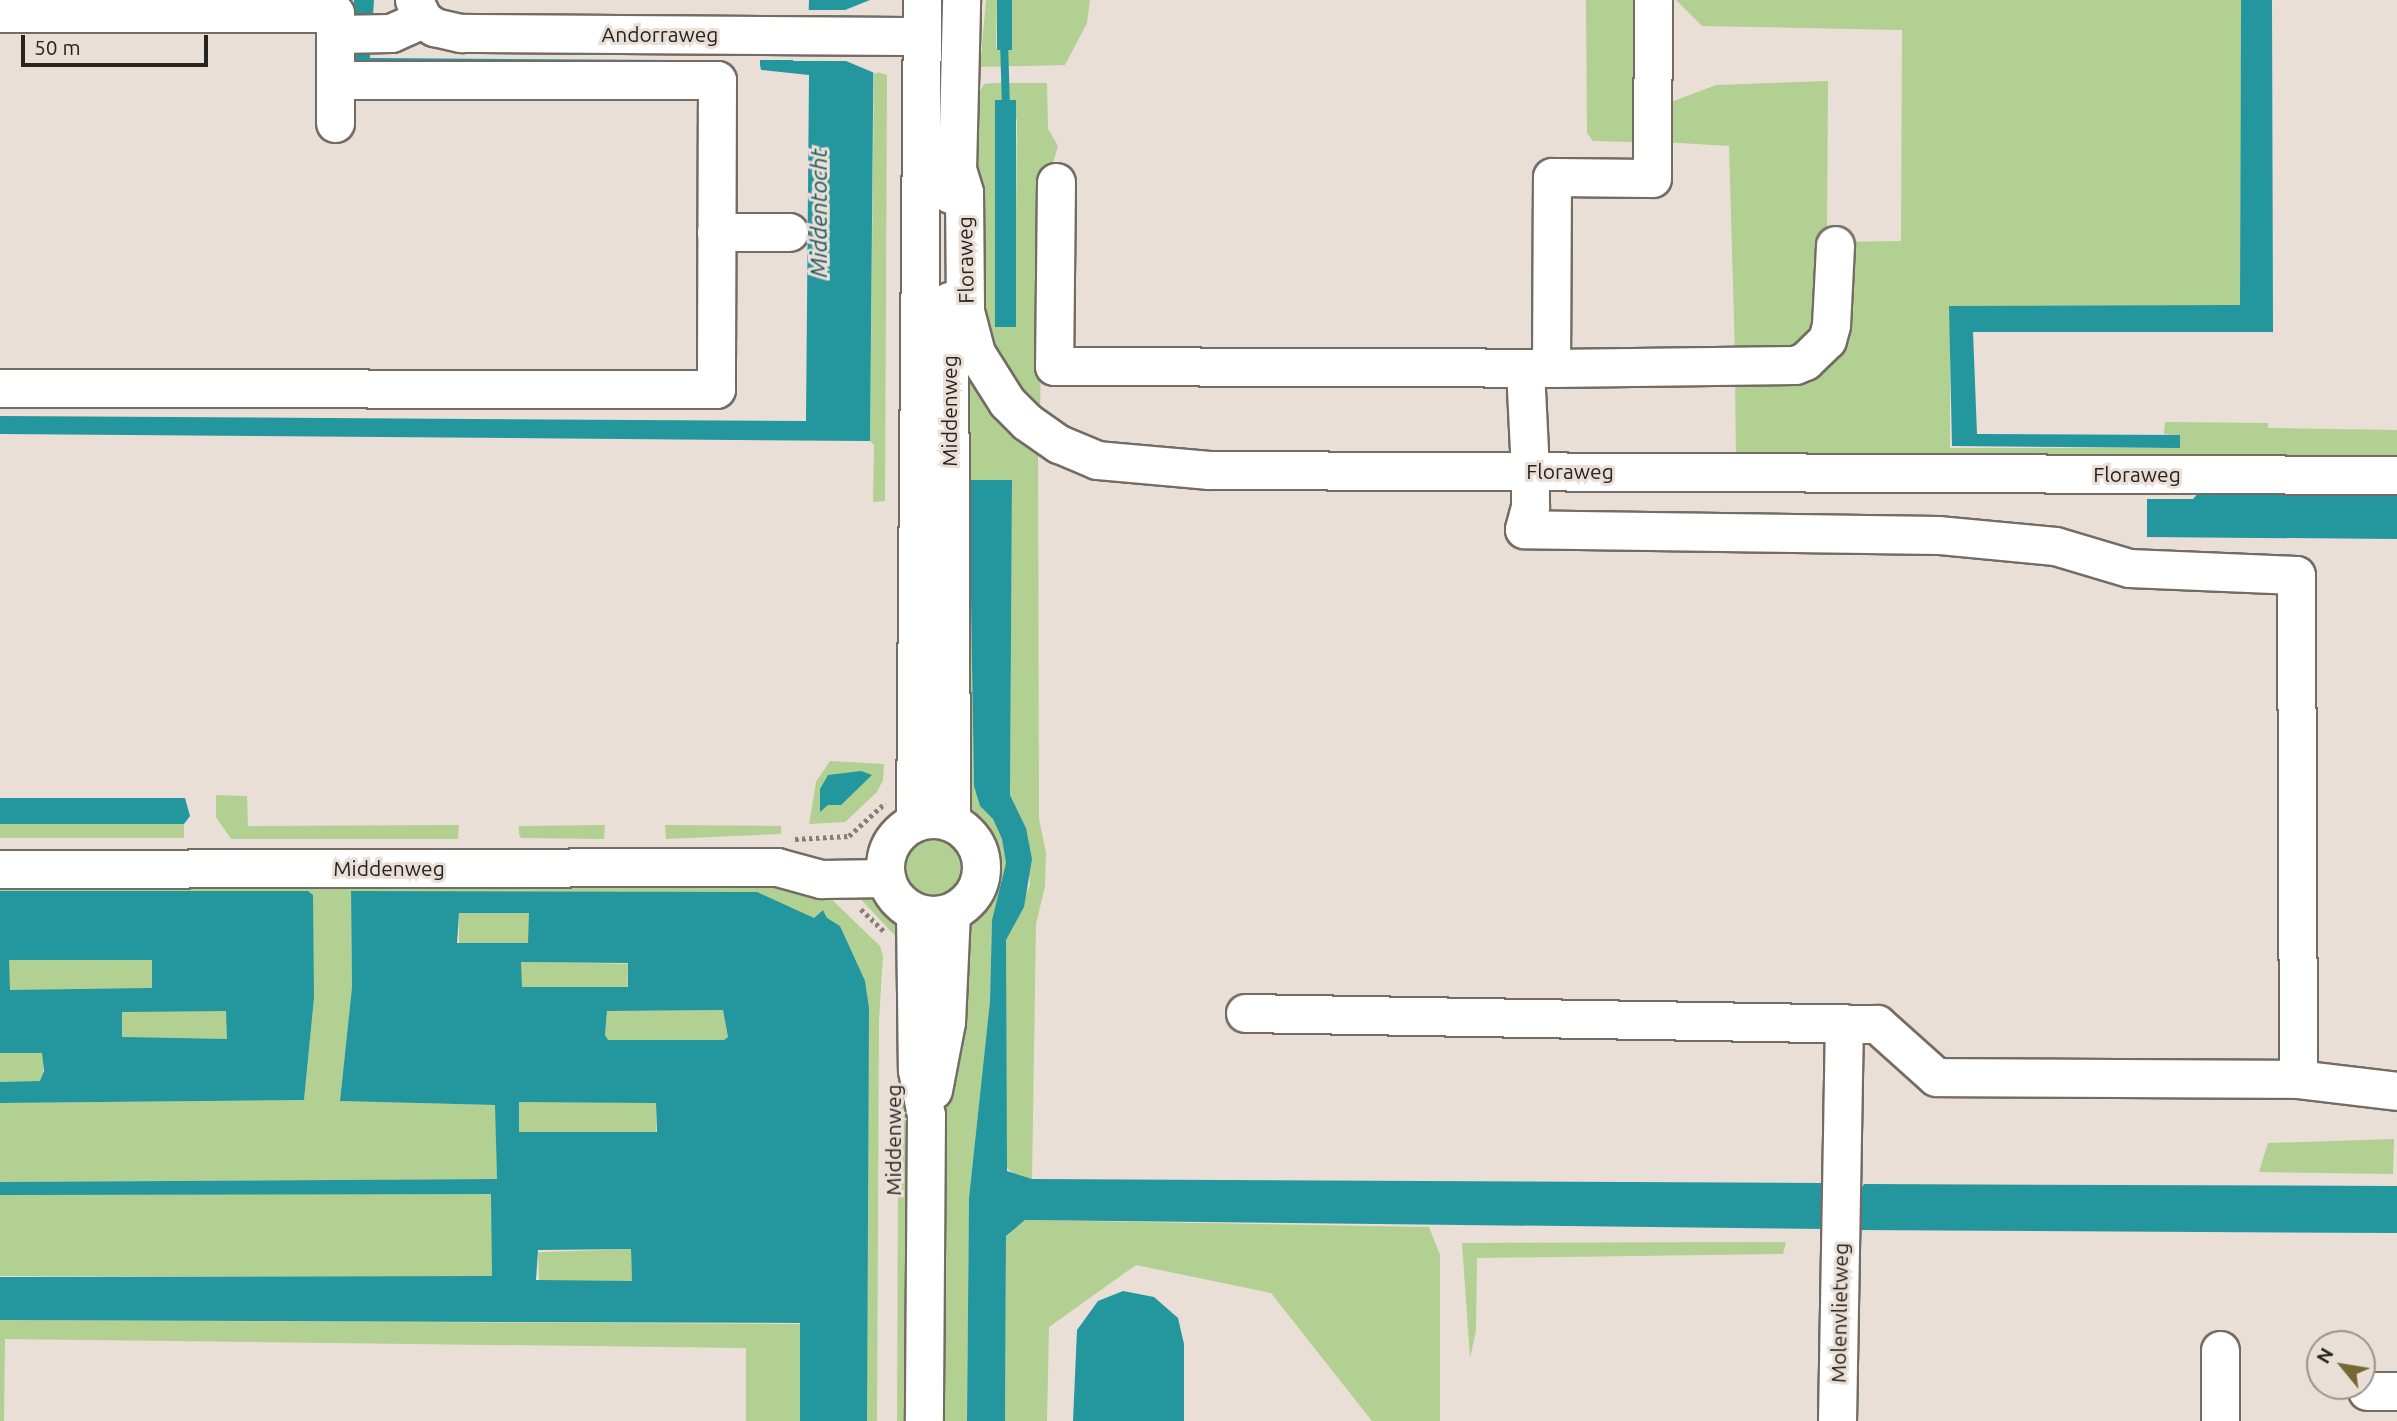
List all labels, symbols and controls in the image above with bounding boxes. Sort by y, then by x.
scale bar [24,21,212,65]
street label: Andorraweg [602,21,718,47]
text: 50 m [34,35,81,59]
water label: Middentocht [805,148,833,278]
street label: Floraweg [952,216,978,304]
street label: Middenweg [936,355,962,467]
street label: Floraweg [1526,458,1614,484]
street label: Floraweg [2093,461,2181,487]
street label: Middenweg [333,855,445,881]
street label: Middenweg [880,1084,906,1196]
street label: Molenvlietweg [1825,1243,1853,1383]
north arrow [2306,1330,2376,1400]
text: N [2311,1344,2338,1367]

